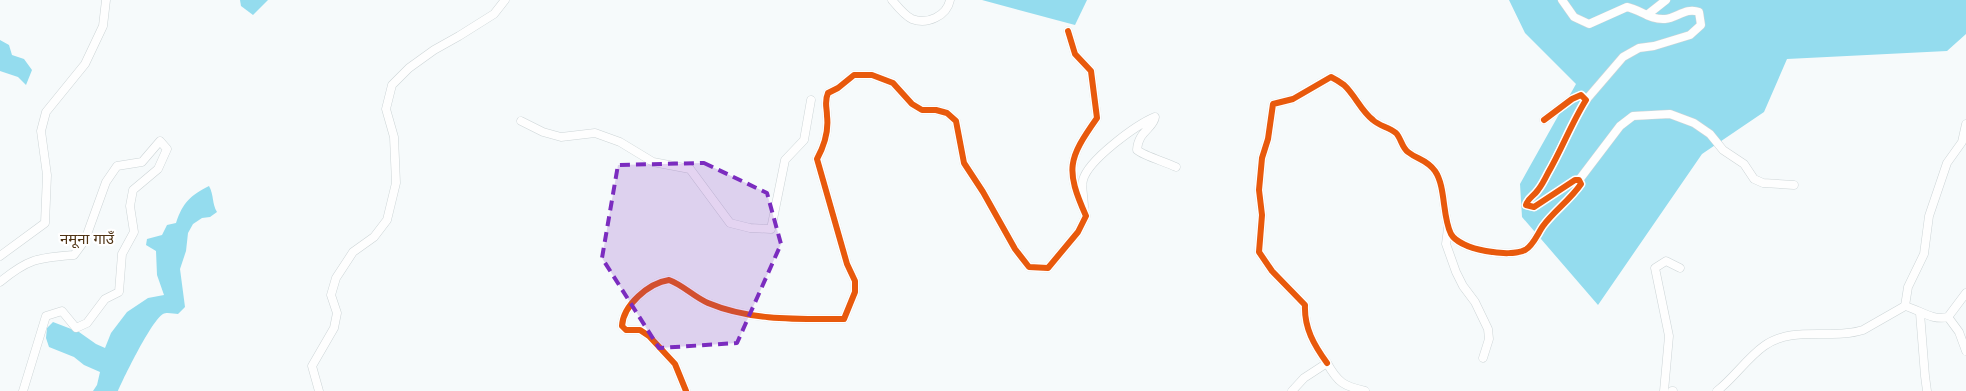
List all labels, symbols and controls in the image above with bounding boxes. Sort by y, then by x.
district label: नमूना गाउँ [60,229,115,249]

